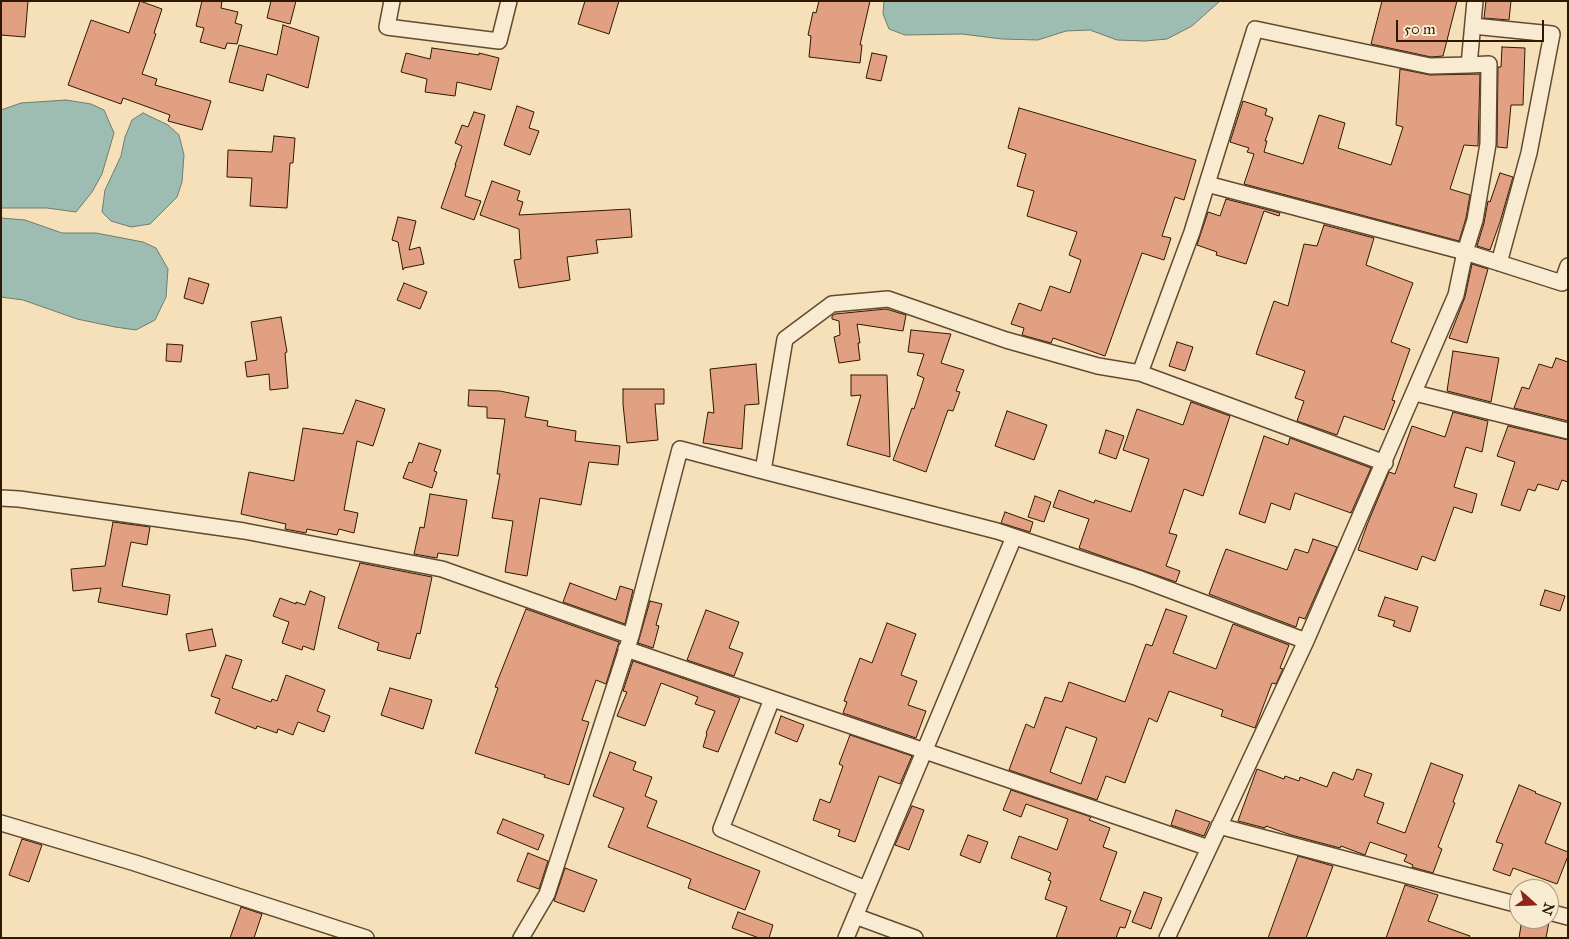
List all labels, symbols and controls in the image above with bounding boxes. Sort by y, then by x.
scale bar [1399,10,1546,42]
text: 50 m [1404,20,1436,38]
north arrow [1509,879,1559,929]
text: N [1538,900,1558,917]

